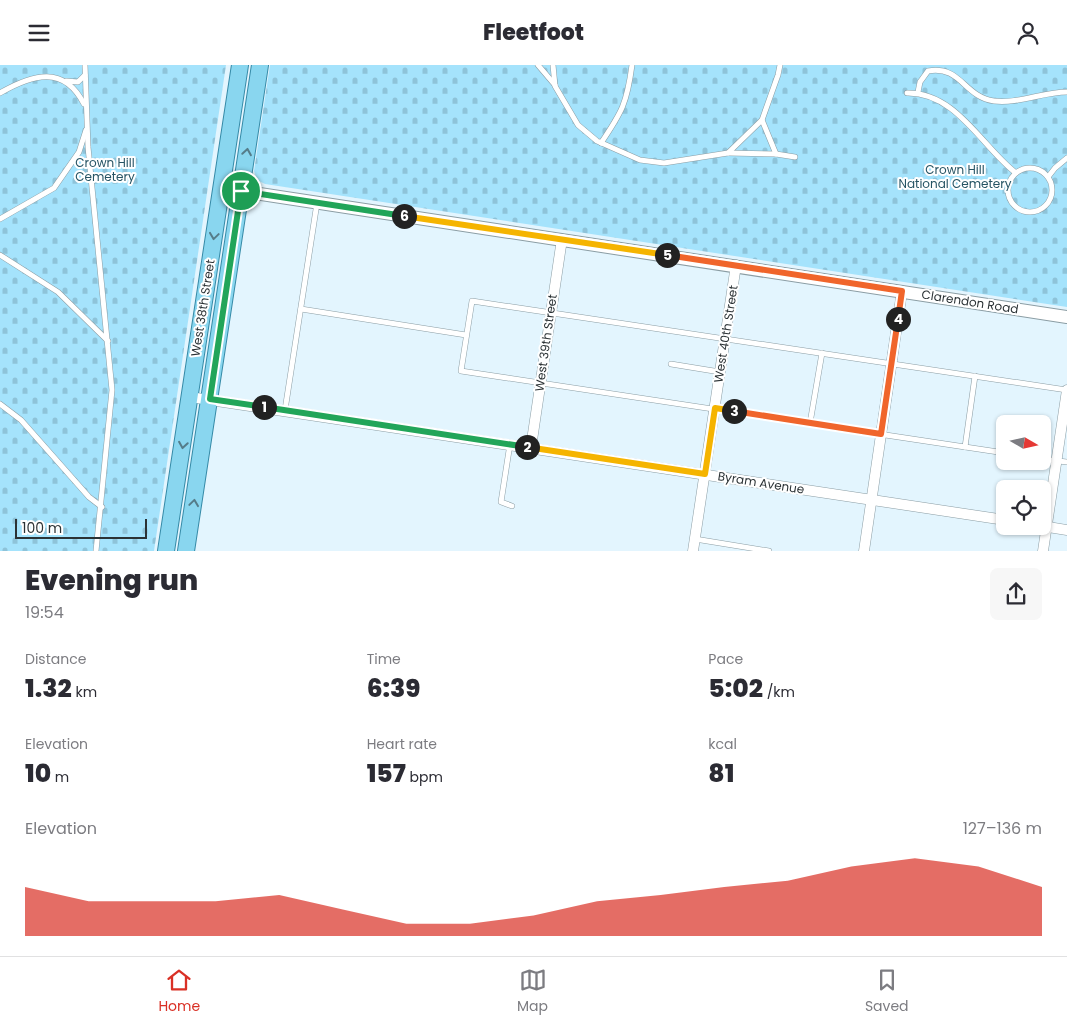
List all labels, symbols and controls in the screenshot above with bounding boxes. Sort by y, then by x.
text: Fleetfoot [483,17,584,48]
icon: menu [25,19,53,47]
icon: person [1014,19,1042,47]
one-way arrow [241,147,252,155]
park label: Crown Hill Cemetery [75,154,135,185]
park label: Crown Hill National Cemetery [898,161,1012,192]
pin [220,170,262,212]
icon: arrive [227,177,255,205]
pin: 6 [392,203,416,229]
text: 6 [400,206,409,226]
one-way arrow [209,233,220,241]
pin: 5 [654,243,680,267]
text: 5 [663,245,672,265]
street label: West 38th Street [186,258,219,358]
street label: West 40th Street [709,284,742,384]
street label: Clarendon Road [920,285,1020,318]
street label: West 39th Street [530,293,561,393]
pin: 4 [886,307,910,331]
text: 4 [894,309,903,329]
pin: 1 [252,395,276,419]
text: 1 [262,397,267,417]
pin: 3 [722,399,746,423]
text: 3 [730,401,739,421]
north arrow [996,415,1051,470]
map controls [996,415,1051,535]
pin: 2 [514,435,540,459]
text: 2 [524,437,532,457]
one-way arrow [178,440,188,449]
street label: Byram Avenue [717,467,806,498]
button: locate [996,480,1051,535]
one-way arrow [188,498,198,507]
scale bar [15,516,148,539]
text: 100 m [22,518,62,538]
text: Evening run [25,561,198,600]
button: share [990,568,1042,620]
text: 19:54 [25,601,64,624]
text: Distance [25,649,86,669]
text: Time [367,649,401,669]
text: Pace [708,649,743,669]
text: 1.32 [25,671,72,706]
text: 6:39 [367,671,420,706]
text: 5:02 [708,671,763,706]
text: km [72,682,97,702]
text: /km [763,682,795,702]
text: Elevation [25,734,88,754]
text: Heart rate [367,734,437,754]
text: kcal [708,734,737,754]
text: 10 [25,756,51,791]
text: 157 [367,756,406,791]
text: 81 [708,756,734,791]
text: m [51,767,69,787]
text: bpm [406,767,443,787]
text: Elevation [25,817,97,840]
text: 127–136 m [963,817,1042,840]
tab: Home [158,966,200,1017]
tab: Map [517,966,548,1017]
tab: Saved [865,966,909,1017]

